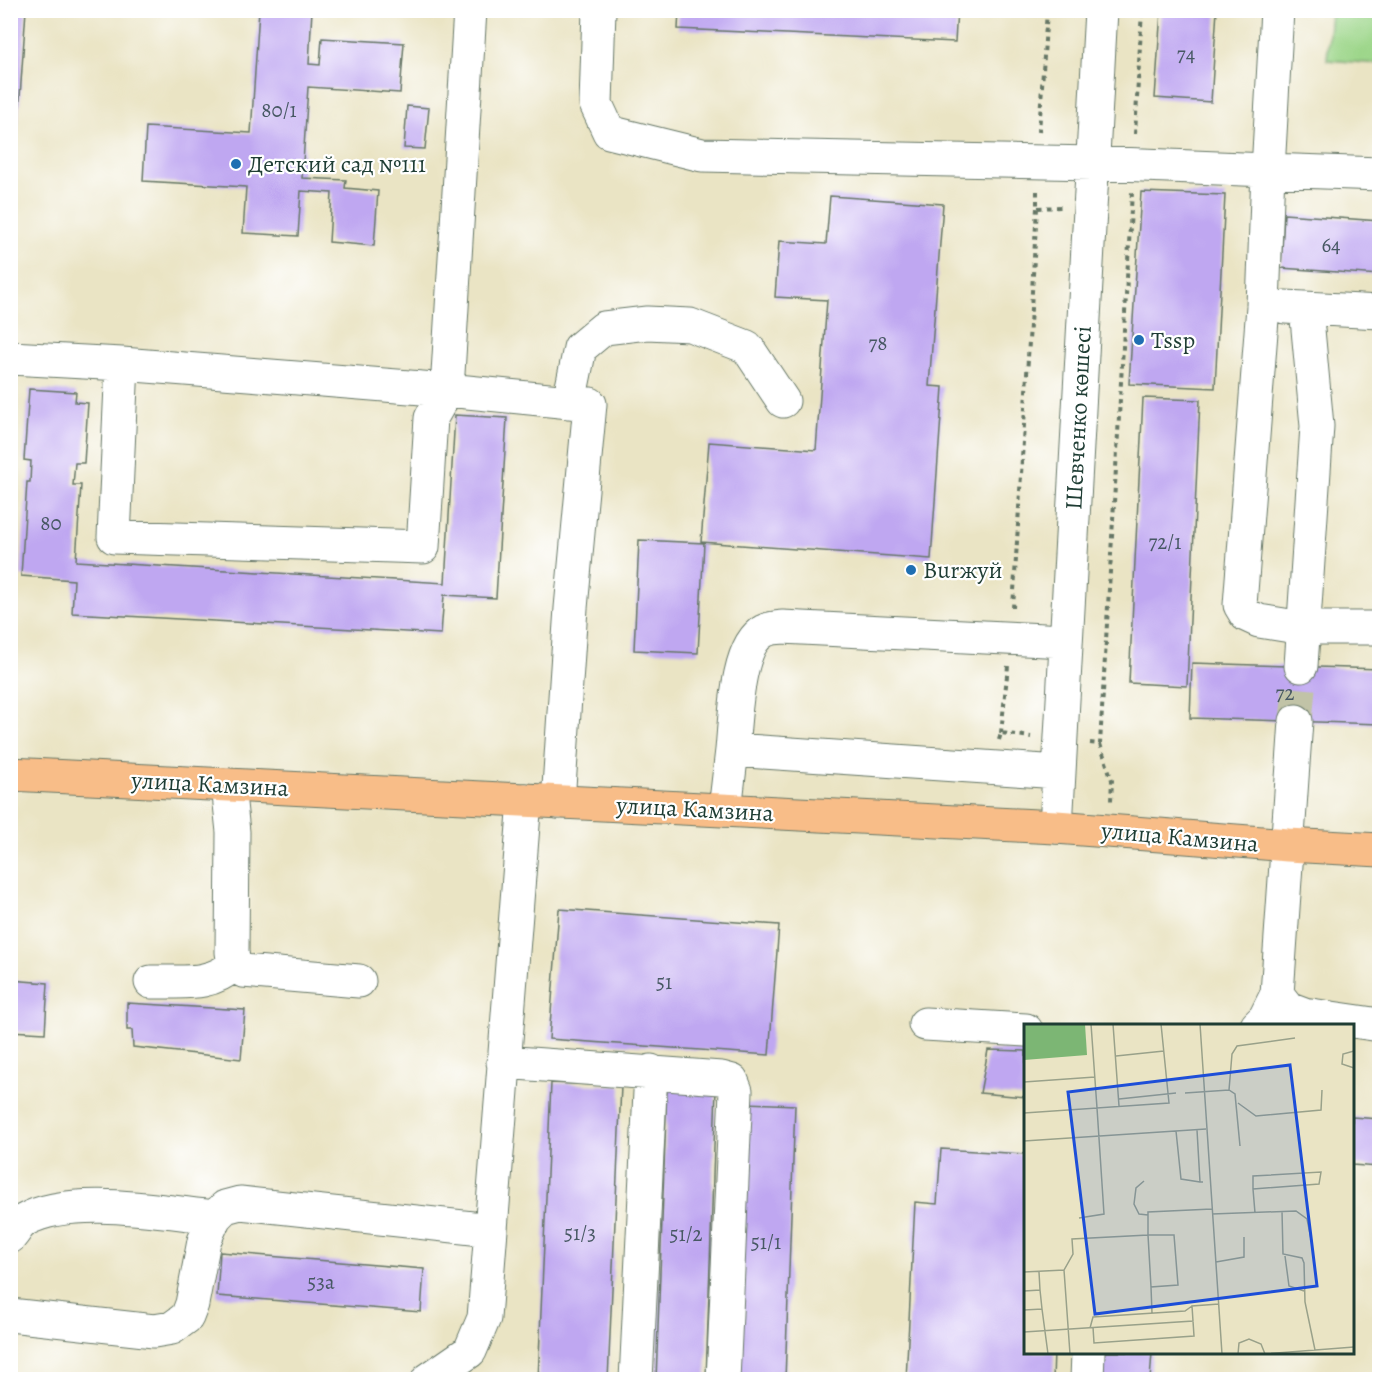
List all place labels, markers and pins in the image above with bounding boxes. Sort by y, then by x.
place label: Детский сад №111 [248,148,426,180]
marker: Детский сад №111 [229,157,243,171]
place label: Tssp [1151,324,1195,356]
marker: Tssp [1132,333,1146,347]
place label: Burжуй [923,554,1003,586]
marker: Burжуй [904,563,918,577]

